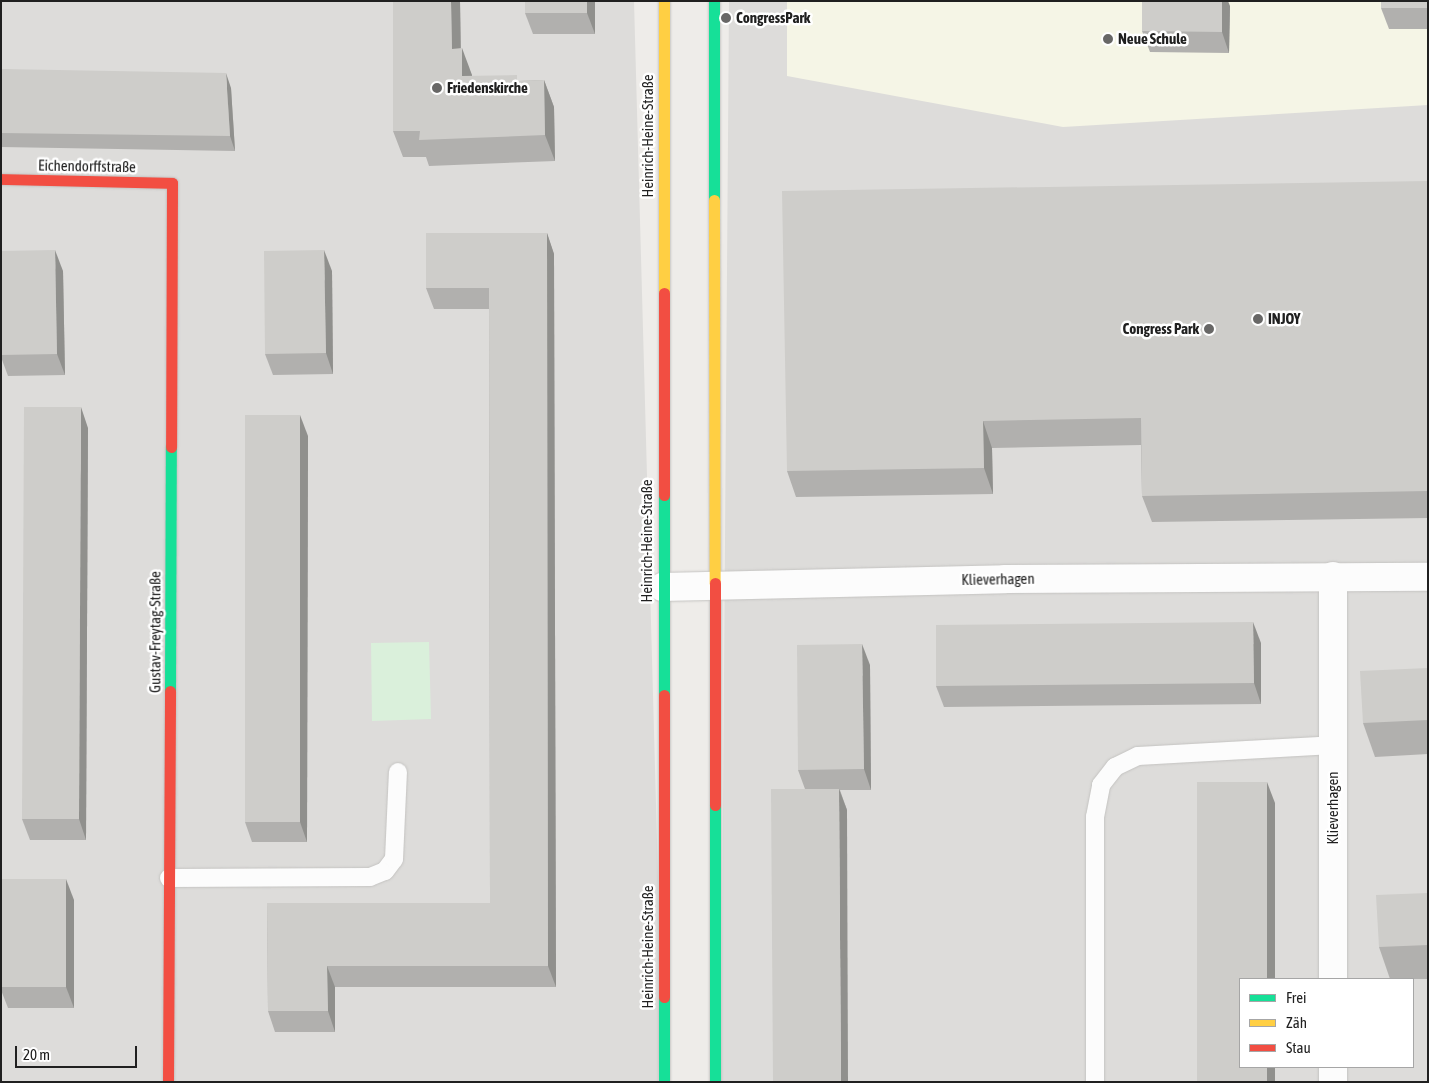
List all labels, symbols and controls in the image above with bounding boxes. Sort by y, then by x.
place label: CongressPark [736,9,810,27]
marker: CongressPark [720,12,732,24]
place label: Neue Schule [1118,30,1187,48]
marker: Neue Schule [1102,33,1114,45]
street label: Heinrich-Heine-Straße [639,74,657,198]
place label: Friedenskirche [447,79,528,97]
marker: Friedenskirche [431,82,443,94]
street label: Eichendorffstraße [38,156,136,176]
place label: INJOY [1268,310,1300,328]
marker: INJOY [1252,313,1264,325]
place label: Congress Park [1123,320,1199,338]
marker: Congress Park [1203,323,1215,335]
street label: Heinrich-Heine-Straße [638,479,656,603]
street label: Klieverhagen [961,569,1035,589]
street label: Gustav-Freytag-Straße [146,571,164,693]
street label: Klieverhagen [1324,771,1342,845]
street label: Heinrich-Heine-Straße [639,885,657,1009]
legend [1239,978,1414,1068]
text: Frei [1286,989,1306,1006]
text: Zäh [1286,1014,1307,1031]
scale bar [18,1036,140,1068]
text: Stau [1286,1039,1311,1056]
text: 20 m [23,1046,50,1063]

